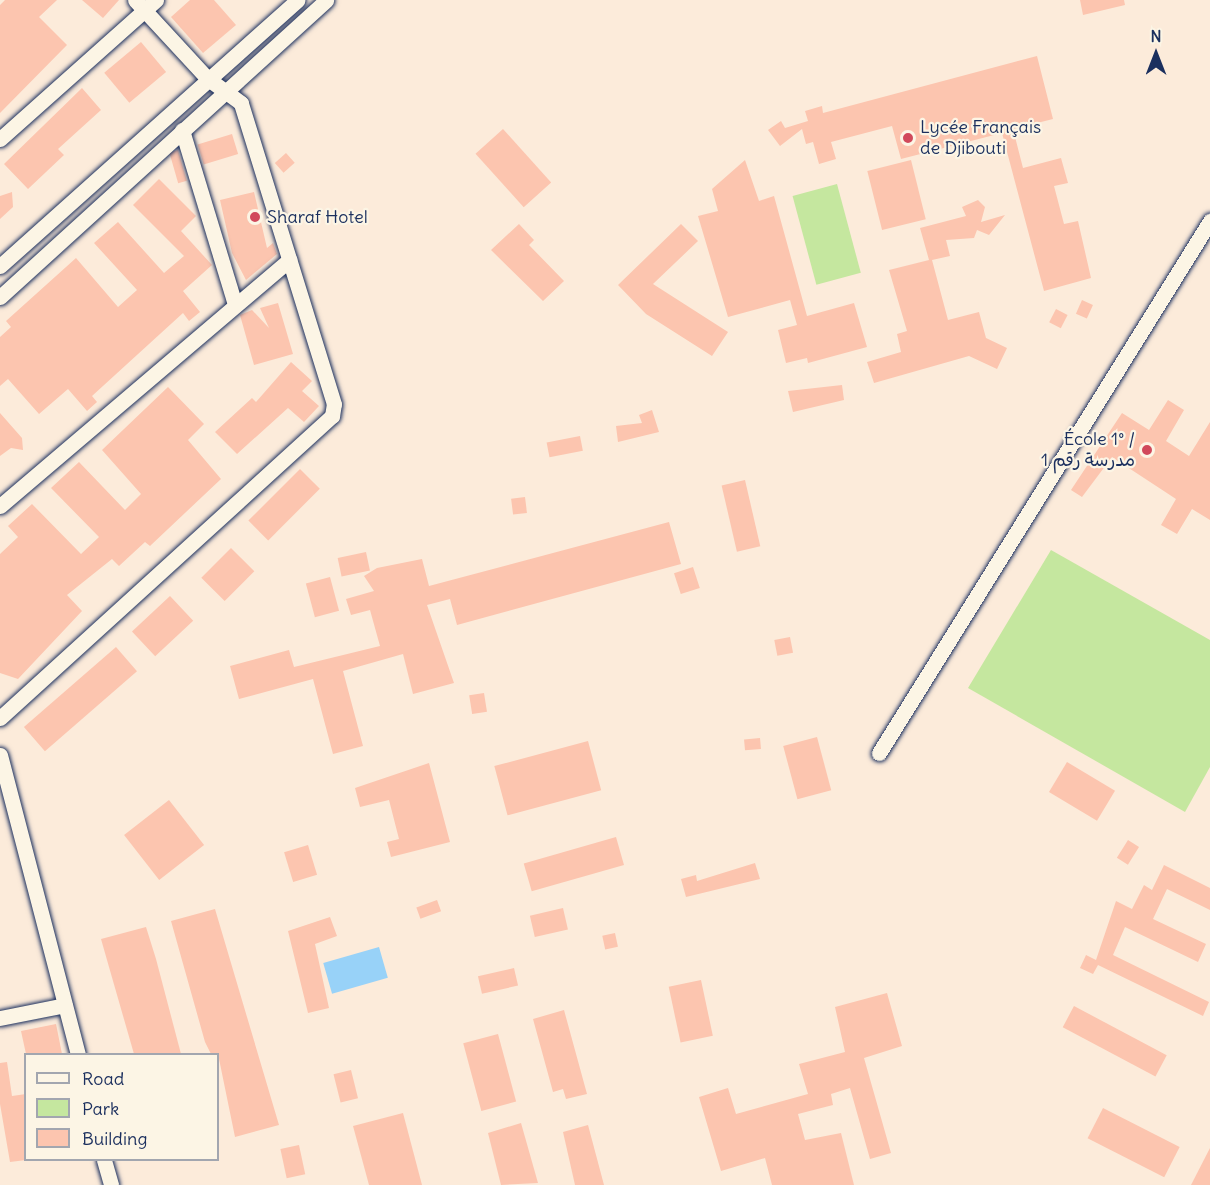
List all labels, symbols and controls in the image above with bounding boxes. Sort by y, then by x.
north arrow [1126,24,1186,84]
text: N [1150,26,1162,46]
place label: Lycée Français de Djibouti [920,117,1041,160]
marker: Lycée Français de Djibouti [901,131,915,145]
place label: Sharaf Hotel [267,206,368,228]
marker: Sharaf Hotel [248,210,262,224]
place label: École 1° / مدرسة رقم 1 [1041,429,1135,472]
marker: École 1° / مدرسة رقم 1 [1140,443,1154,457]
legend [24,1053,219,1161]
text: Road [82,1067,124,1090]
text: Park [82,1097,119,1120]
text: Building [82,1127,147,1150]

